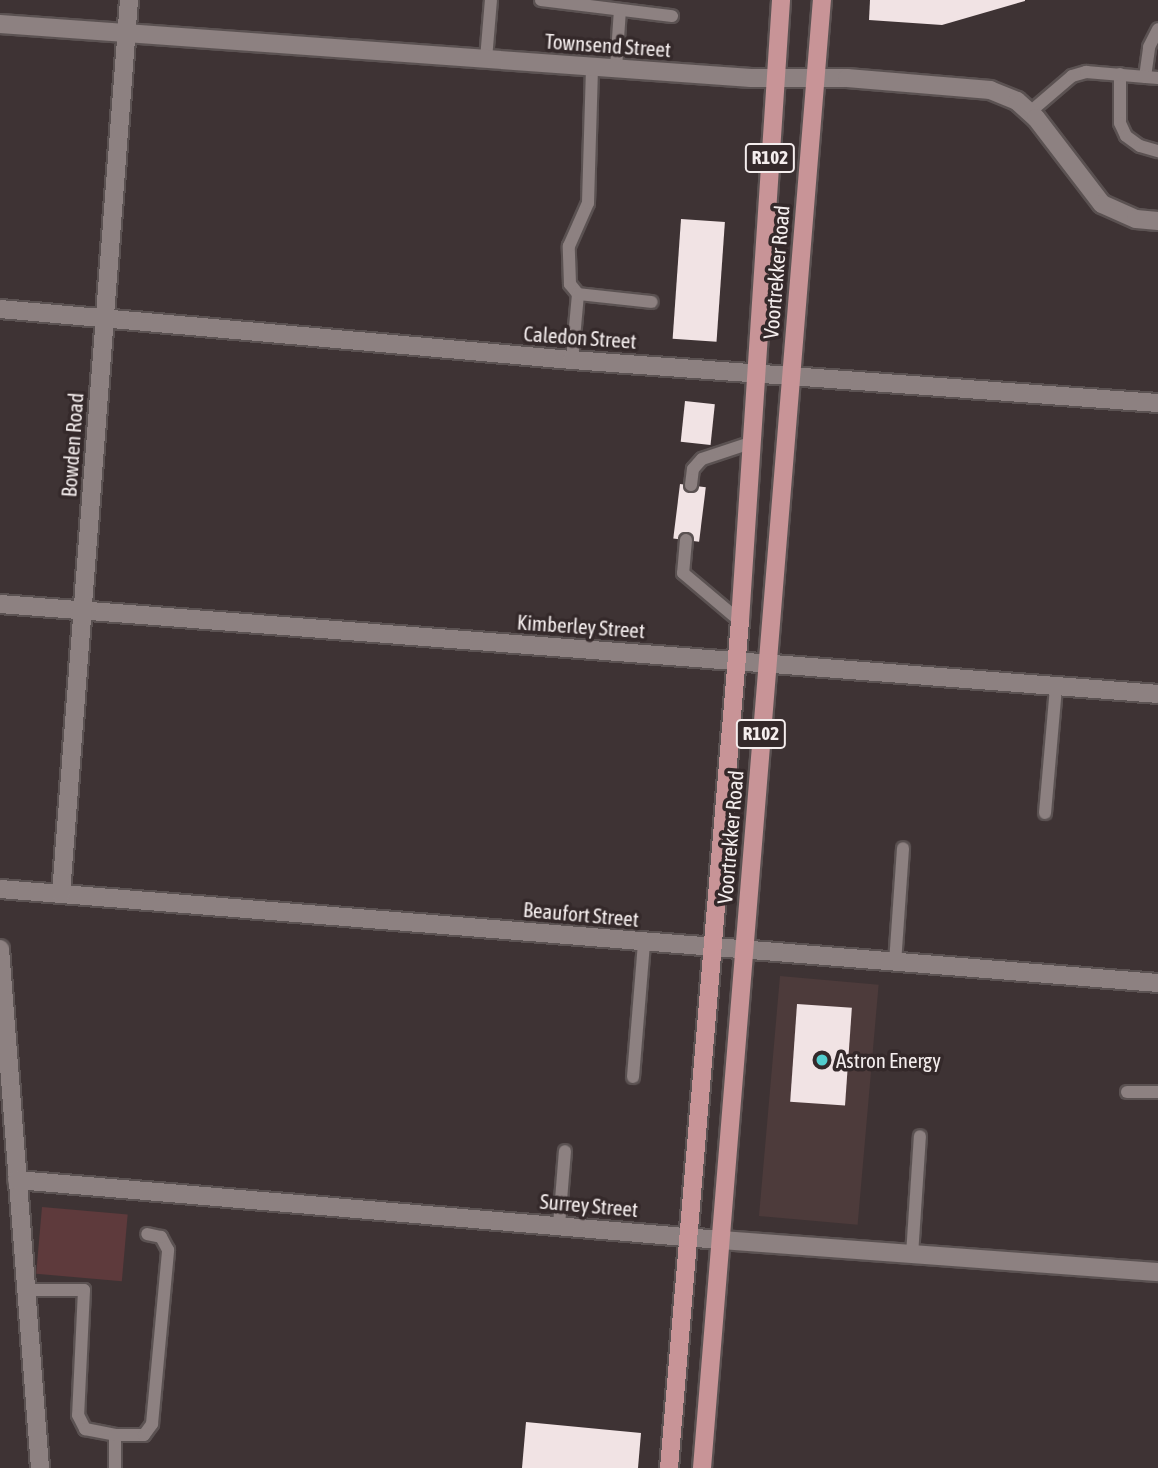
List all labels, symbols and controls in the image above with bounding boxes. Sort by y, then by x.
street label: Townsend Street [544,28,672,62]
road number: R102 [744,142,796,174]
street label: Voortrekker Road [758,204,794,340]
street label: Caledon Street [523,320,637,354]
street label: Bowden Road [56,392,88,498]
street label: Kimberley Street [516,609,646,643]
road number: R102 [735,719,787,750]
street label: Voortrekker Road [712,769,748,905]
street label: Beaufort Street [522,896,640,932]
place label: Astron Energy [836,1047,941,1073]
marker: Astron Energy [814,1052,830,1068]
street label: Surrey Street [539,1188,639,1222]

